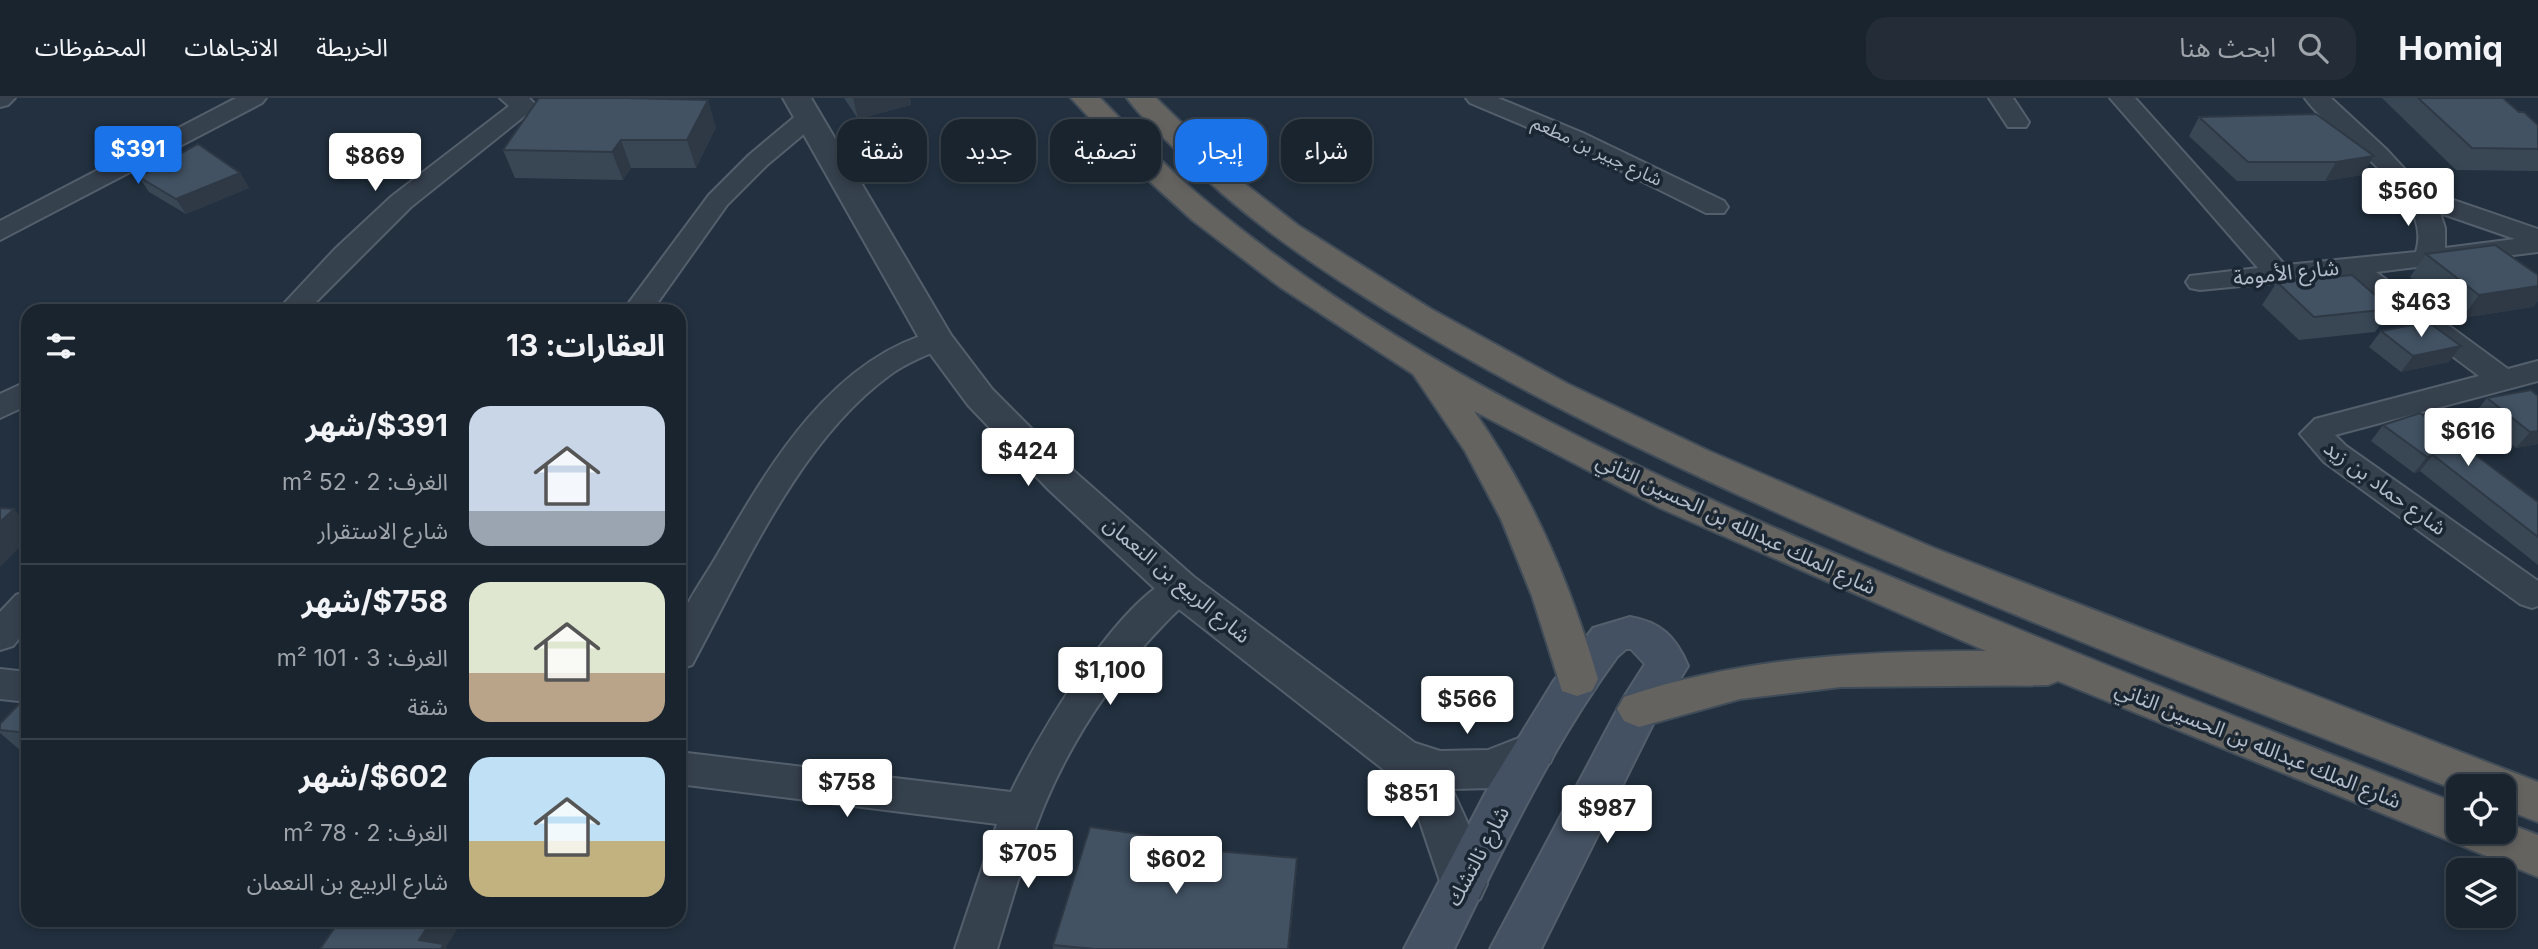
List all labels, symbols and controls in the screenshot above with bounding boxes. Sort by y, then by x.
search box [1866,17,2356,80]
text: Homiq [2398,28,2503,68]
icon: search [2294,29,2332,67]
text: ابحث هنا [2179,32,2276,63]
text: المحفوظات [35,33,146,62]
text: الاتجاهات [184,33,278,62]
text: الخريطة [316,33,388,62]
street label: شارع جبير بن مطعم [1527,111,1665,193]
chip: شقة [837,119,927,182]
chip: جديد [941,119,1036,182]
chip: تصفية [1050,119,1161,182]
chip: إيجار [1175,119,1267,182]
chip: شراء [1281,119,1372,182]
pin: $391 [97,126,179,186]
pin: $869 [334,134,416,193]
text: $391 [111,135,165,163]
text: $869 [345,142,405,170]
pin: $560 [2367,169,2449,228]
text: $560 [2378,177,2438,205]
street label: شارع الأمومة [2232,255,2340,293]
pin: $463 [2380,280,2462,339]
text: $463 [2391,288,2451,316]
icon: filters [42,327,80,365]
text: العقارات: 13 [506,327,665,363]
text: $391/شهر [306,407,448,443]
pin: $616 [2427,408,2509,468]
text: $616 [2441,417,2495,445]
pin: $424 [987,428,1069,488]
icon: home [525,434,609,518]
street label: شارع حماد بن زيد [2318,435,2451,543]
text: $424 [998,437,1058,465]
street label: شارع الملك عبدالله بن الحسين الثاني [1591,448,1880,603]
text: الغرف: 2 · 52 m² [282,468,448,496]
street label: شارع الربيع بن النعمان [1097,511,1256,651]
text: شارع الاستقرار [317,517,448,545]
text: $758/شهر [302,583,448,619]
icon: home [525,610,609,694]
text: الغرف: 3 · 101 m² [277,644,448,672]
pin: $1,100 [1053,648,1167,707]
text: $1,100 [1074,656,1146,684]
pin: $566 [1426,676,1508,736]
street label: شارع الملك عبدالله بن الحسين الثاني [2110,676,2405,817]
text: $566 [1437,685,1497,713]
text: شقة [407,693,448,721]
text: $602/شهر [299,758,448,794]
pin: $758 [806,760,888,819]
text: $758 [818,768,876,796]
pin: $851 [1370,770,1452,830]
map controls [2446,774,2516,928]
button: locate [2446,774,2516,844]
text: $851 [1384,779,1438,807]
icon: home [525,785,609,869]
pin: $987 [1566,786,1648,845]
text: $987 [1578,794,1636,822]
street label: شارع نالتشك [1441,802,1517,911]
text: الغرف: 2 · 78 m² [283,819,448,847]
pin: $705 [987,830,1069,890]
pin: $602 [1135,836,1217,896]
text: $705 [999,839,1057,867]
text: $602 [1146,845,1206,873]
button: layers [2446,858,2516,928]
text: شارع الربيع بن النعمان [247,868,448,896]

